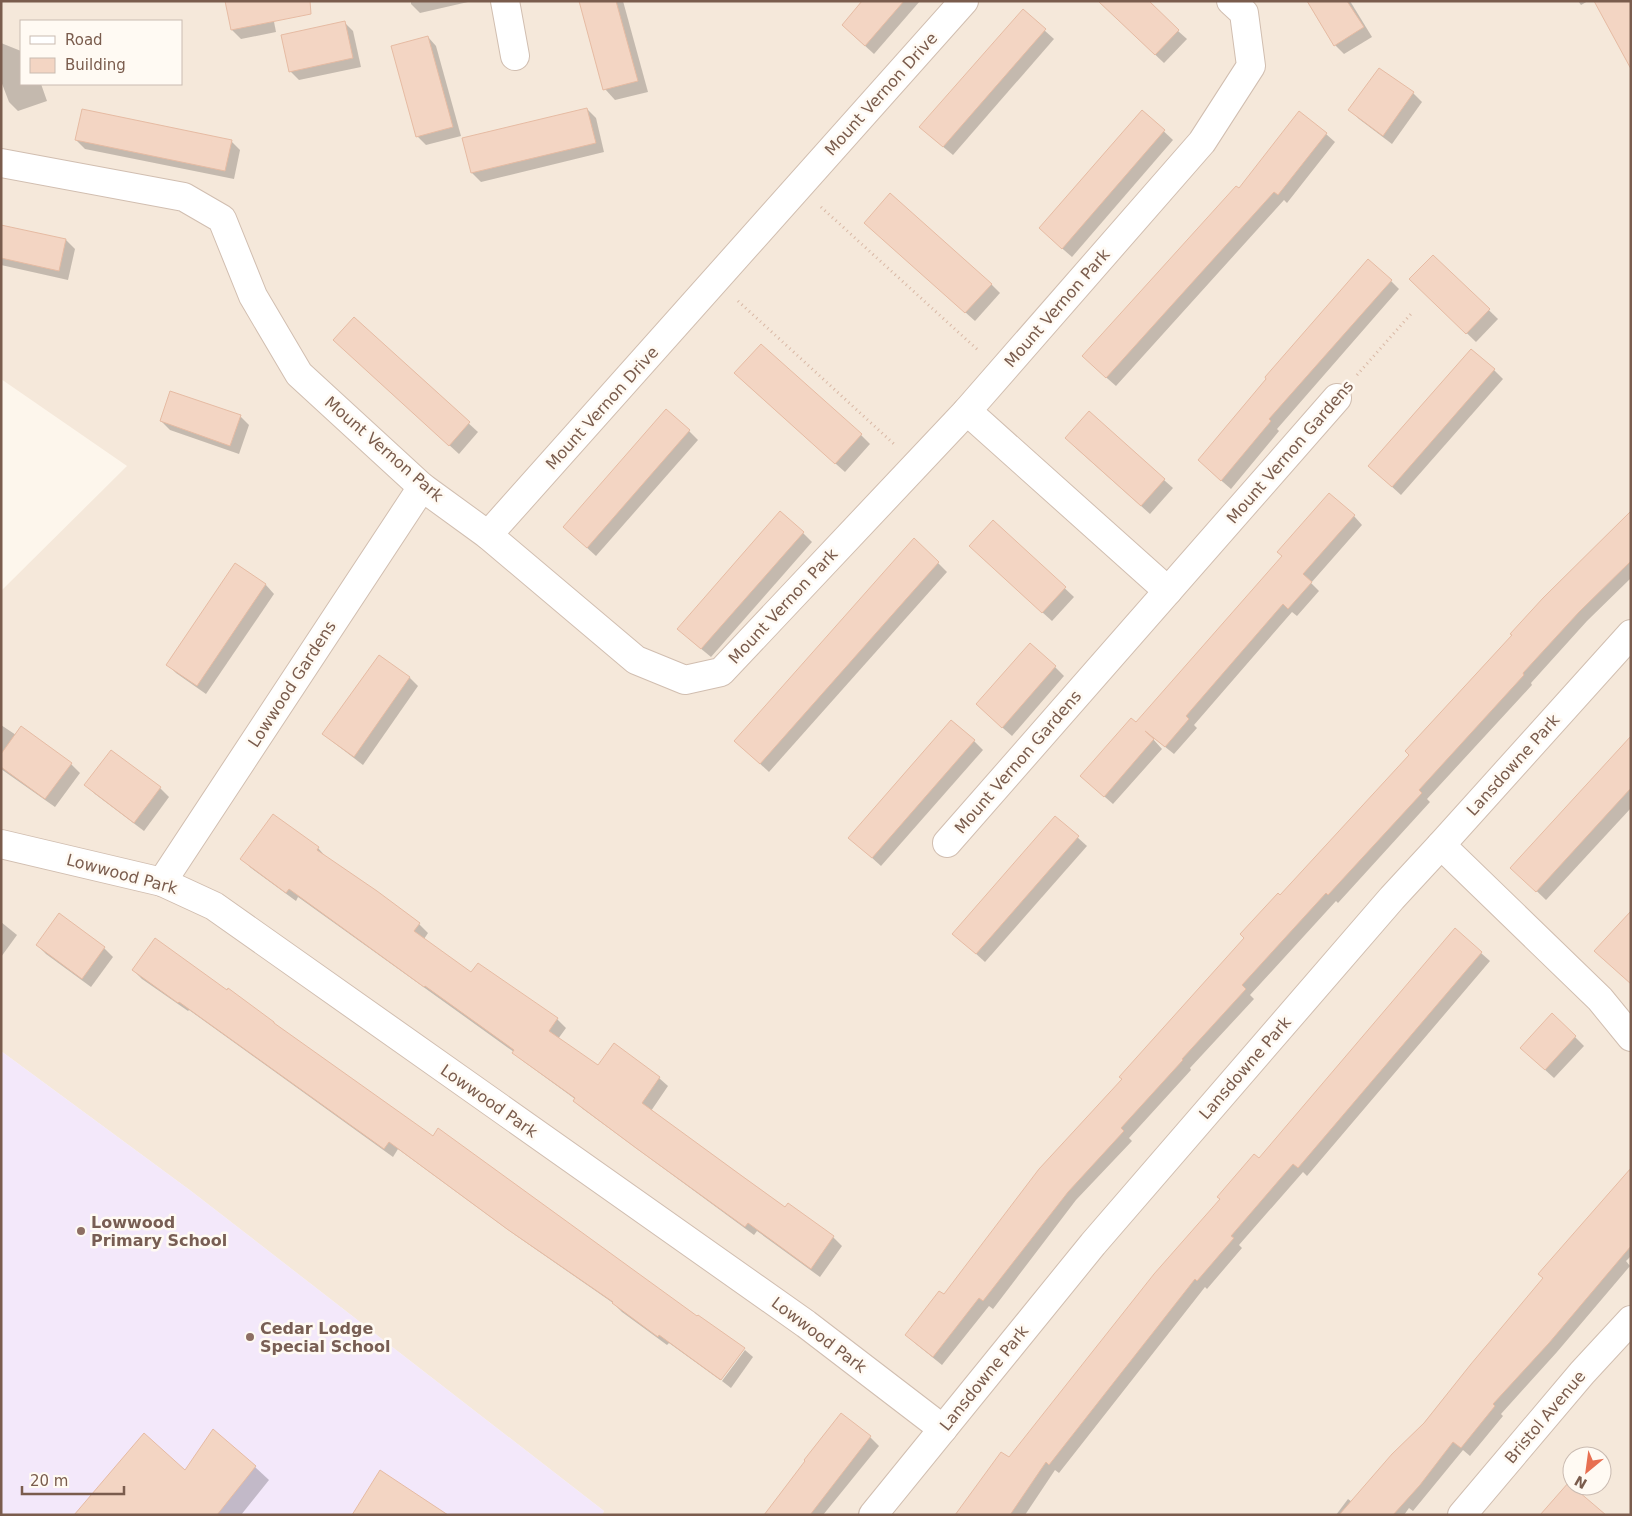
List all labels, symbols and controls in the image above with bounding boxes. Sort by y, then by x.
legend [20,20,182,85]
street label: Mount Vernon Drive [821,29,941,159]
text: Road [65,31,103,49]
text: Building [65,56,126,74]
street label: Mount Vernon Park [1000,244,1114,371]
street label: Mount Vernon Drive [542,343,662,473]
street label: Mount Vernon Gardens [1223,377,1357,527]
street label: Mount Vernon Park [321,392,448,506]
street label: Mount Vernon Park [725,544,842,668]
street label: Lowwood Gardens [244,617,340,751]
street label: Mount Vernon Gardens [951,687,1085,837]
street label: Lansdowne Park [1462,710,1564,820]
street label: Lowwood Park [64,850,180,898]
street label: Lansdowne Park [1195,1012,1295,1123]
street label: Lowwood Park [437,1061,542,1142]
place label: Lowwood Primary School [91,1213,227,1250]
marker: Lowwood Primary School [75,1225,87,1237]
street label: Lowwood Park [768,1293,871,1377]
place label: Cedar Lodge Special School [260,1319,391,1356]
street label: Lansdowne Park [936,1321,1033,1434]
marker: Cedar Lodge Special School [244,1331,256,1343]
street label: Bristol Avenue [1501,1367,1589,1467]
north arrow [1562,1446,1612,1496]
scale bar [22,1464,125,1496]
text: 20 m [30,1472,68,1490]
text: N [1572,1473,1590,1492]

